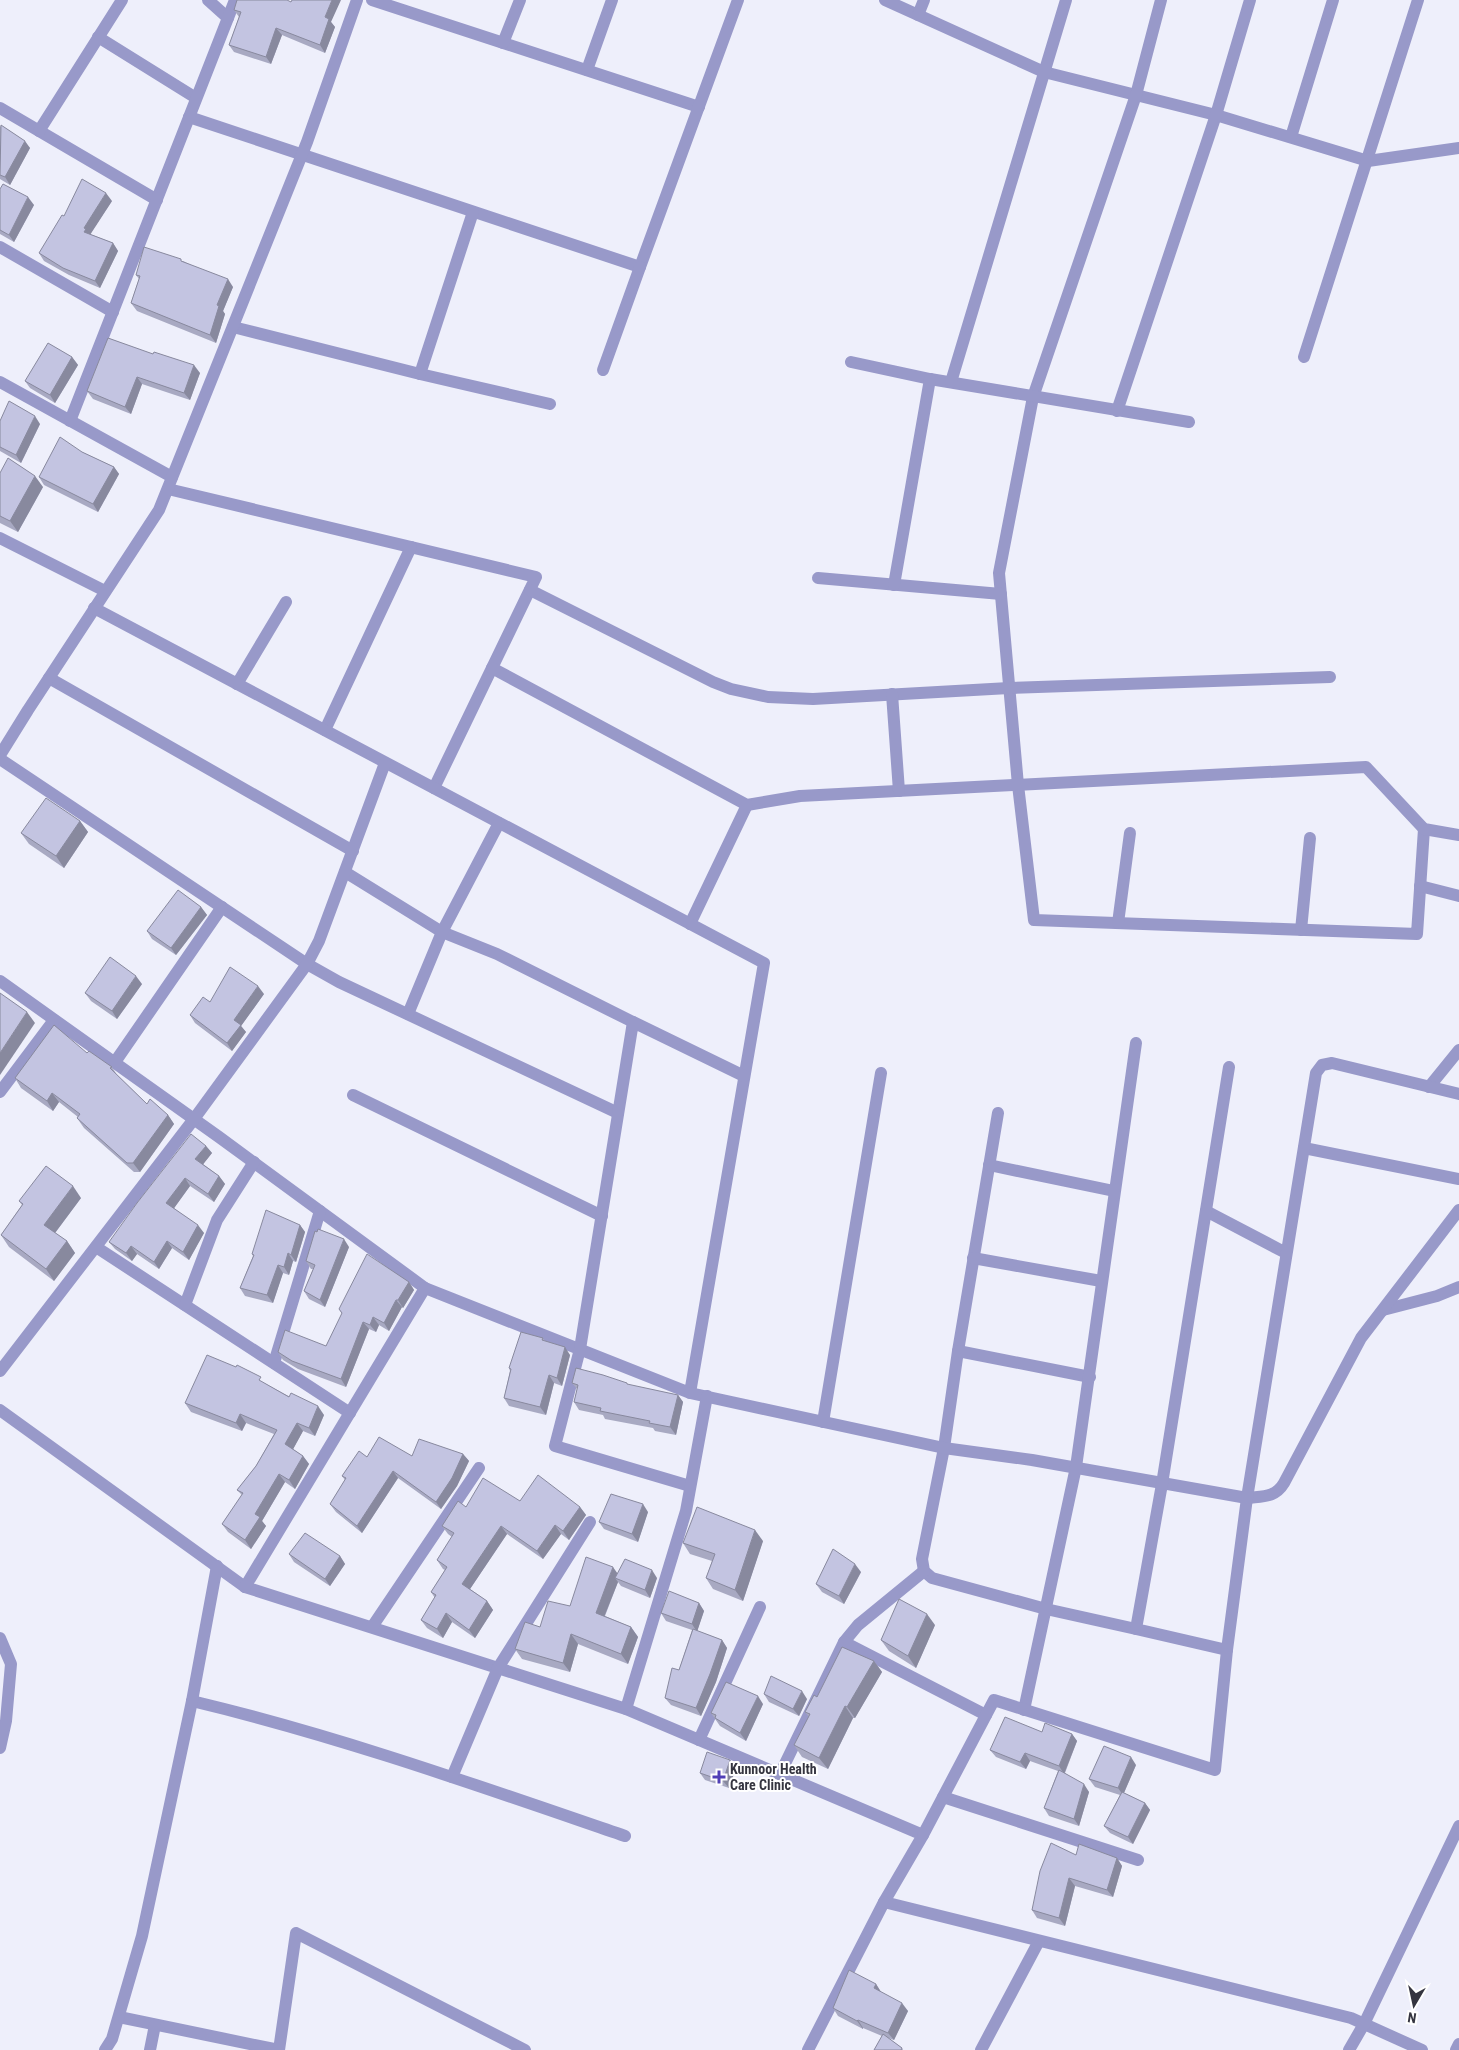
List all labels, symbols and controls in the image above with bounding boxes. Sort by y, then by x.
place label: Kunnoor Health Care Clinic [730,1761,817,1793]
marker: Kunnoor Health Care Clinic [712,1770,726,1784]
north arrow [1389,1980,1439,2030]
text: N [1406,2009,1417,2026]

